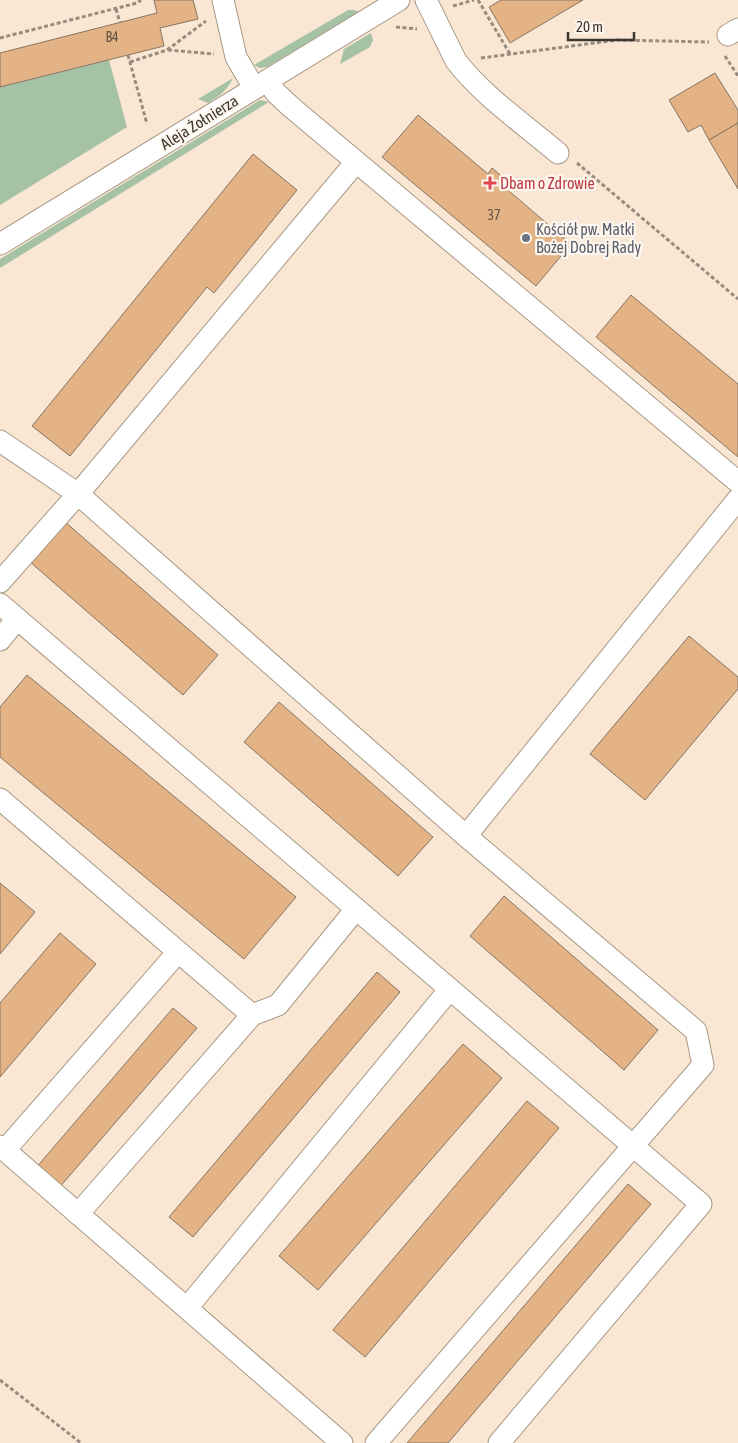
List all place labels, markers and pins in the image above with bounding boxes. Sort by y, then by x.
place label: Dbam o Zdrowie [500,174,595,192]
marker: Dbam o Zdrowie [484,177,496,189]
place label: Kościół pw. Matki Bożej Dobrej Rady [536,220,642,257]
marker: Kościół pw. Matki Bożej Dobrej Rady [520,232,532,244]

